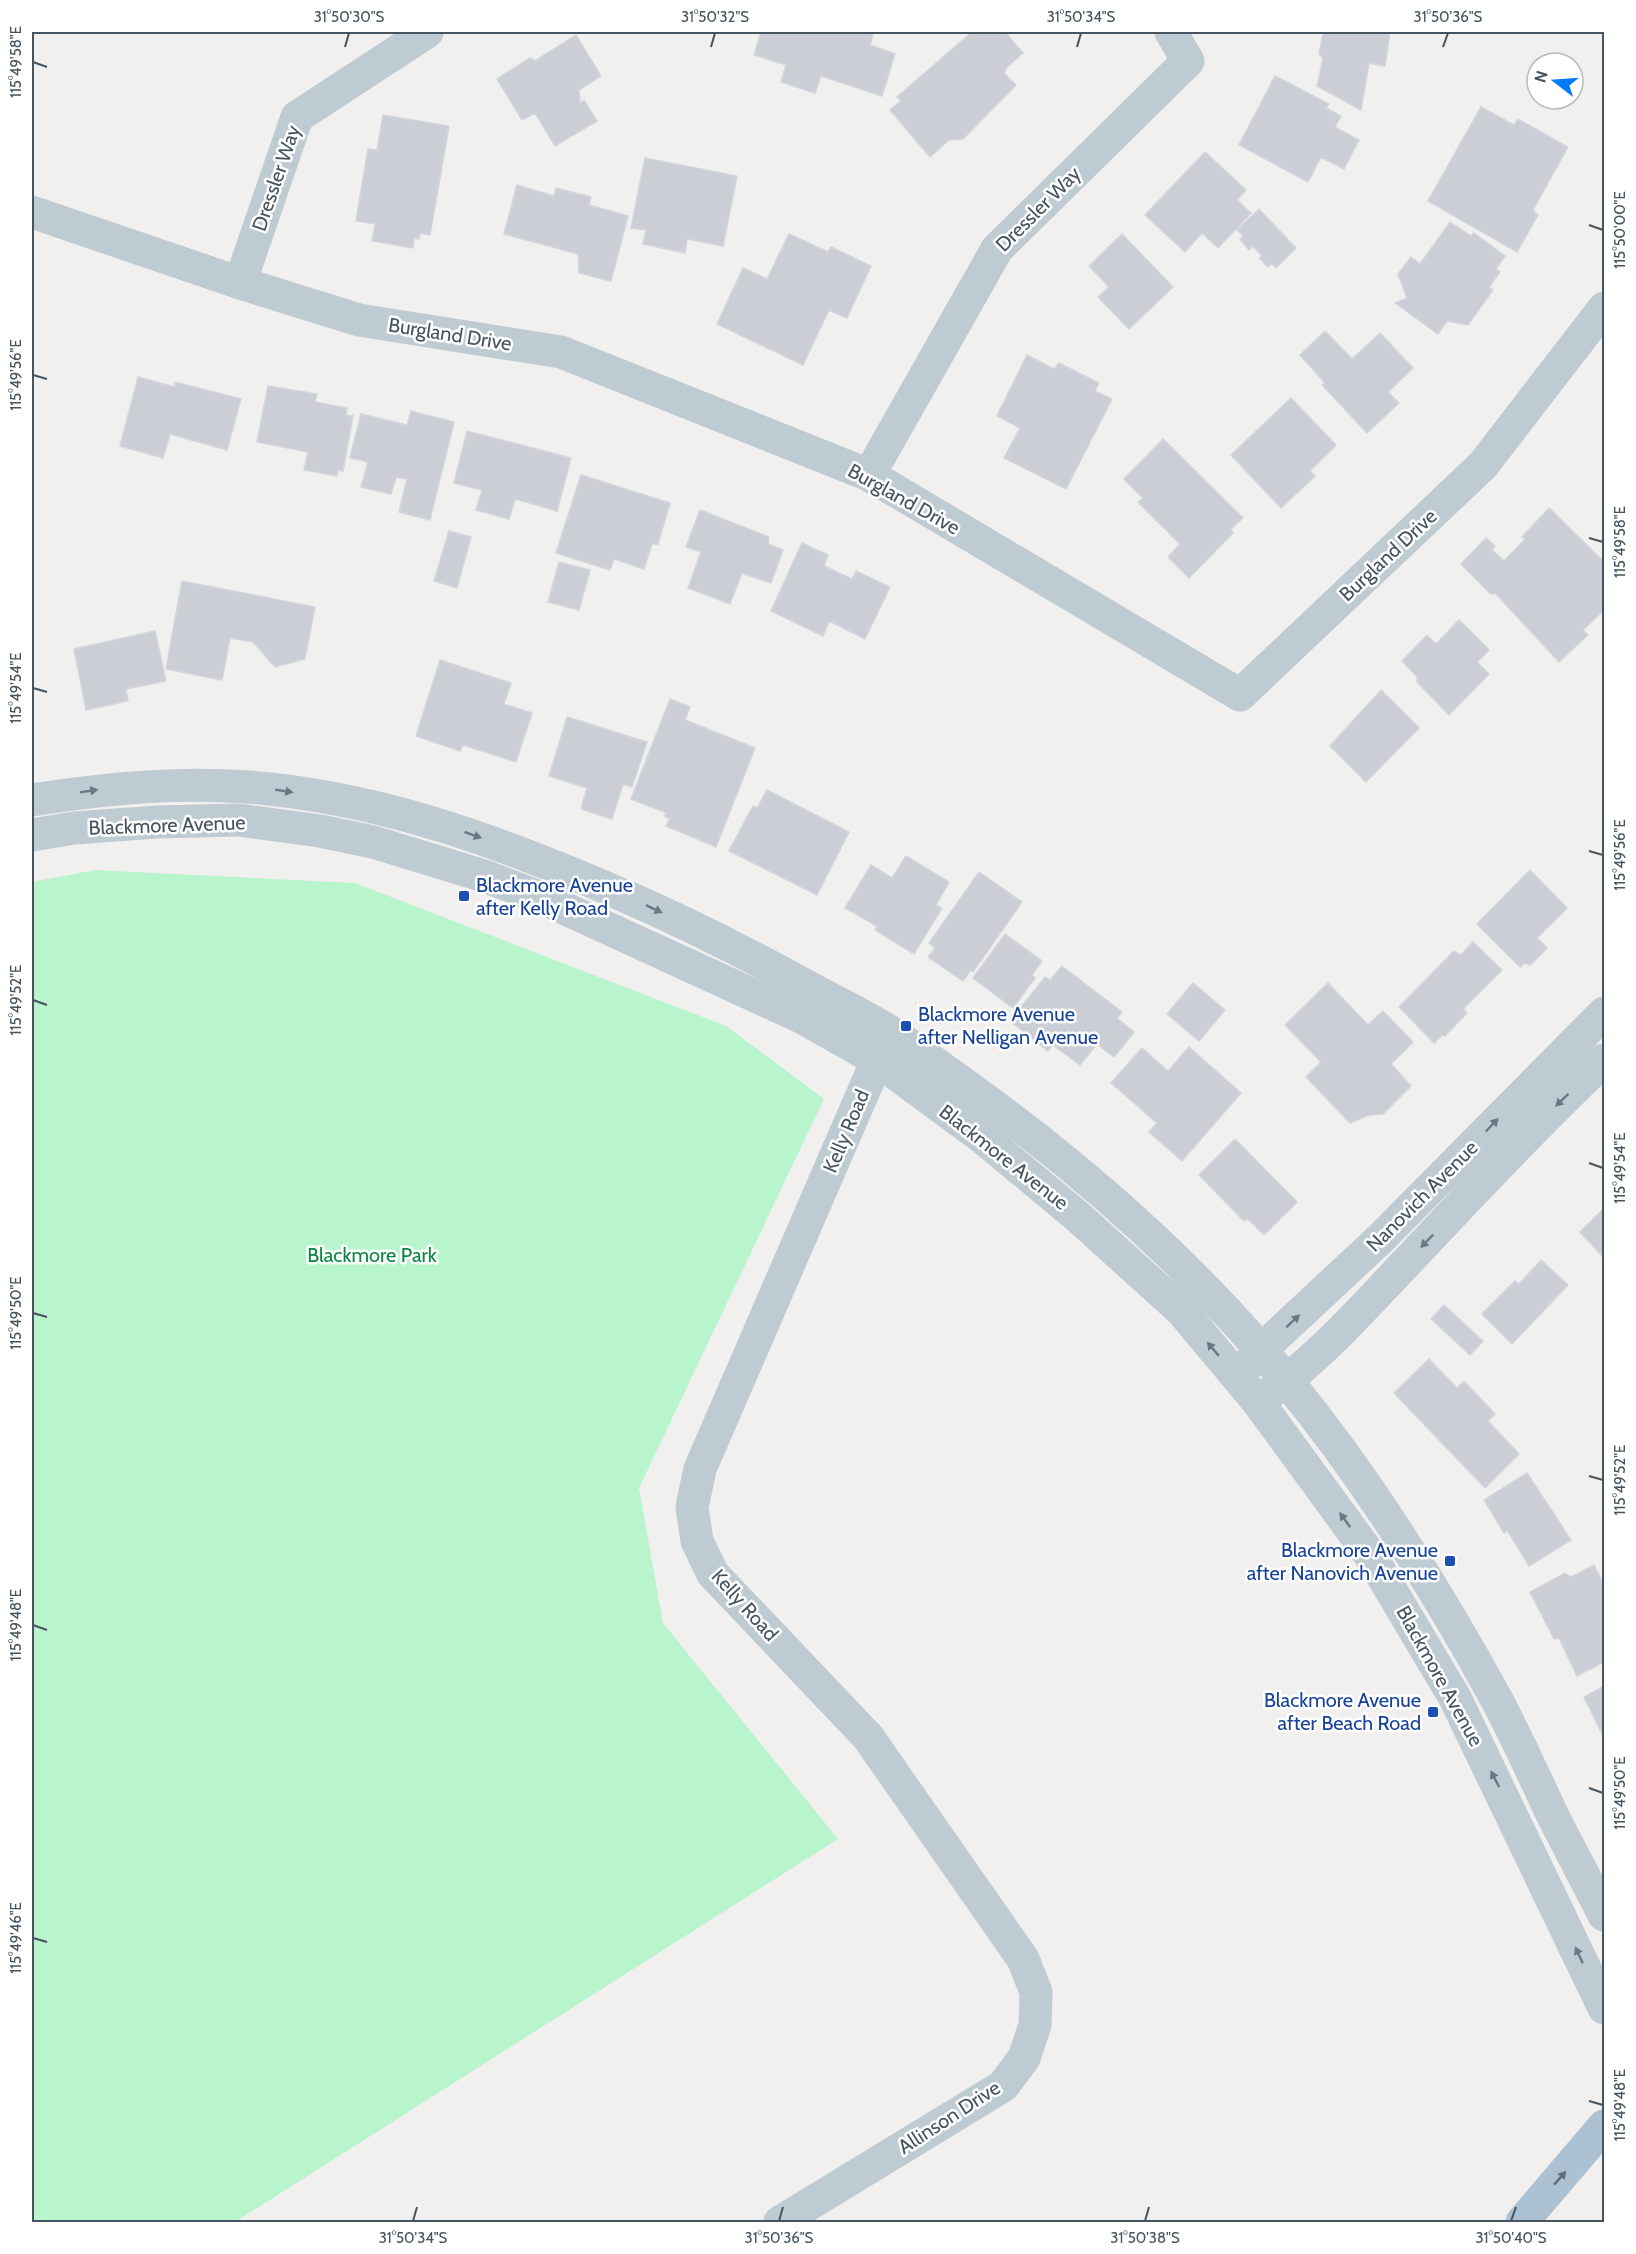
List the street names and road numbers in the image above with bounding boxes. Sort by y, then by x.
street label: Dressler Way [247,122,305,234]
street label: Dressler Way [990,161,1086,257]
street label: Burgland Drive [387,312,513,356]
street label: Burgland Drive [844,458,964,540]
street label: Burgland Drive [1334,504,1442,606]
street label: Blackmore Avenue [88,810,246,840]
street label: Kelly Road [818,1086,874,1176]
street label: Blackmore Avenue [935,1099,1073,1215]
street label: Nanovich Avenue [1361,1135,1483,1257]
street label: Kelly Road [707,1564,783,1646]
street label: Blackmore Avenue [1391,1602,1489,1750]
street label: Allinson Drive [893,2075,1005,2159]

